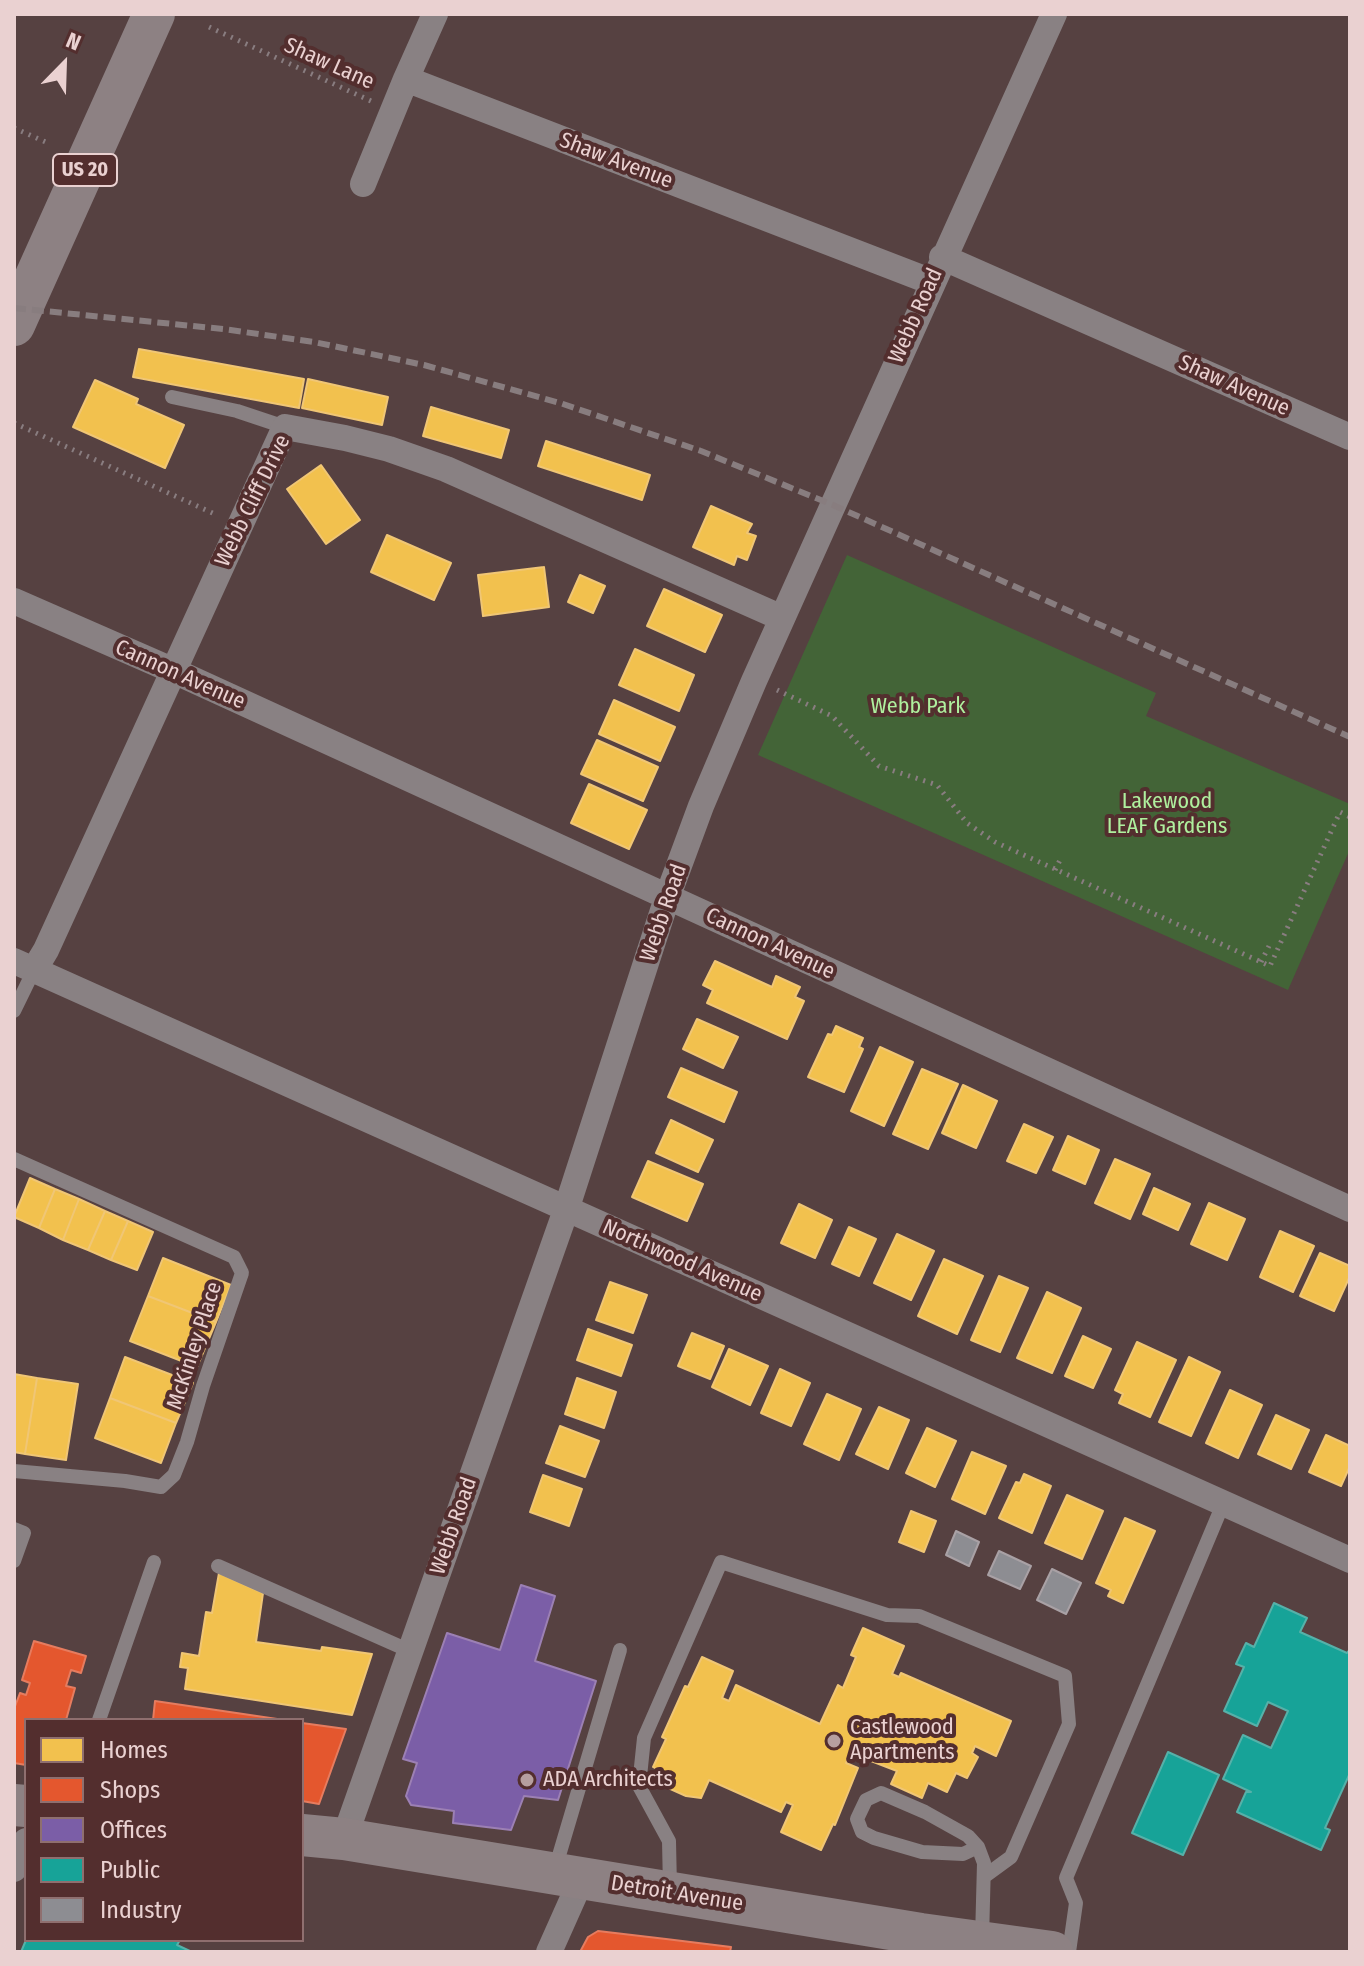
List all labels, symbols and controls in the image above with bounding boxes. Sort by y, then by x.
north arrow [24,24,104,104]
text: N [62,26,85,56]
street label: Shaw Lane [280,33,378,95]
street label: Shaw Avenue [556,127,676,195]
road number: US 20 [53,154,117,186]
street label: Webb Road [883,264,949,368]
street label: Shaw Avenue [1174,350,1294,422]
street label: Webb Cliff Drive [210,431,296,571]
street label: Cannon Avenue [111,635,249,715]
park label: Webb Park [871,694,965,720]
park label: Lakewood LEAF Gardens [1107,789,1227,840]
street label: Webb Road [635,861,693,965]
street label: Cannon Avenue [701,903,839,985]
street label: Northwood Avenue [598,1214,766,1308]
street label: McKinley Place [162,1279,228,1413]
street label: Webb Road [425,1474,483,1578]
place label: Castlewood Apartments [850,1715,955,1766]
legend [24,1718,304,1942]
marker: Castlewood Apartments [825,1732,843,1750]
text: Homes [100,1736,168,1764]
place label: ADA Architects [543,1767,673,1793]
marker: ADA Architects [518,1771,536,1789]
text: Shops [100,1776,160,1804]
text: Offices [100,1816,167,1844]
text: Public [100,1856,160,1884]
street label: Detroit Avenue [609,1871,745,1917]
text: Industry [100,1896,182,1924]

